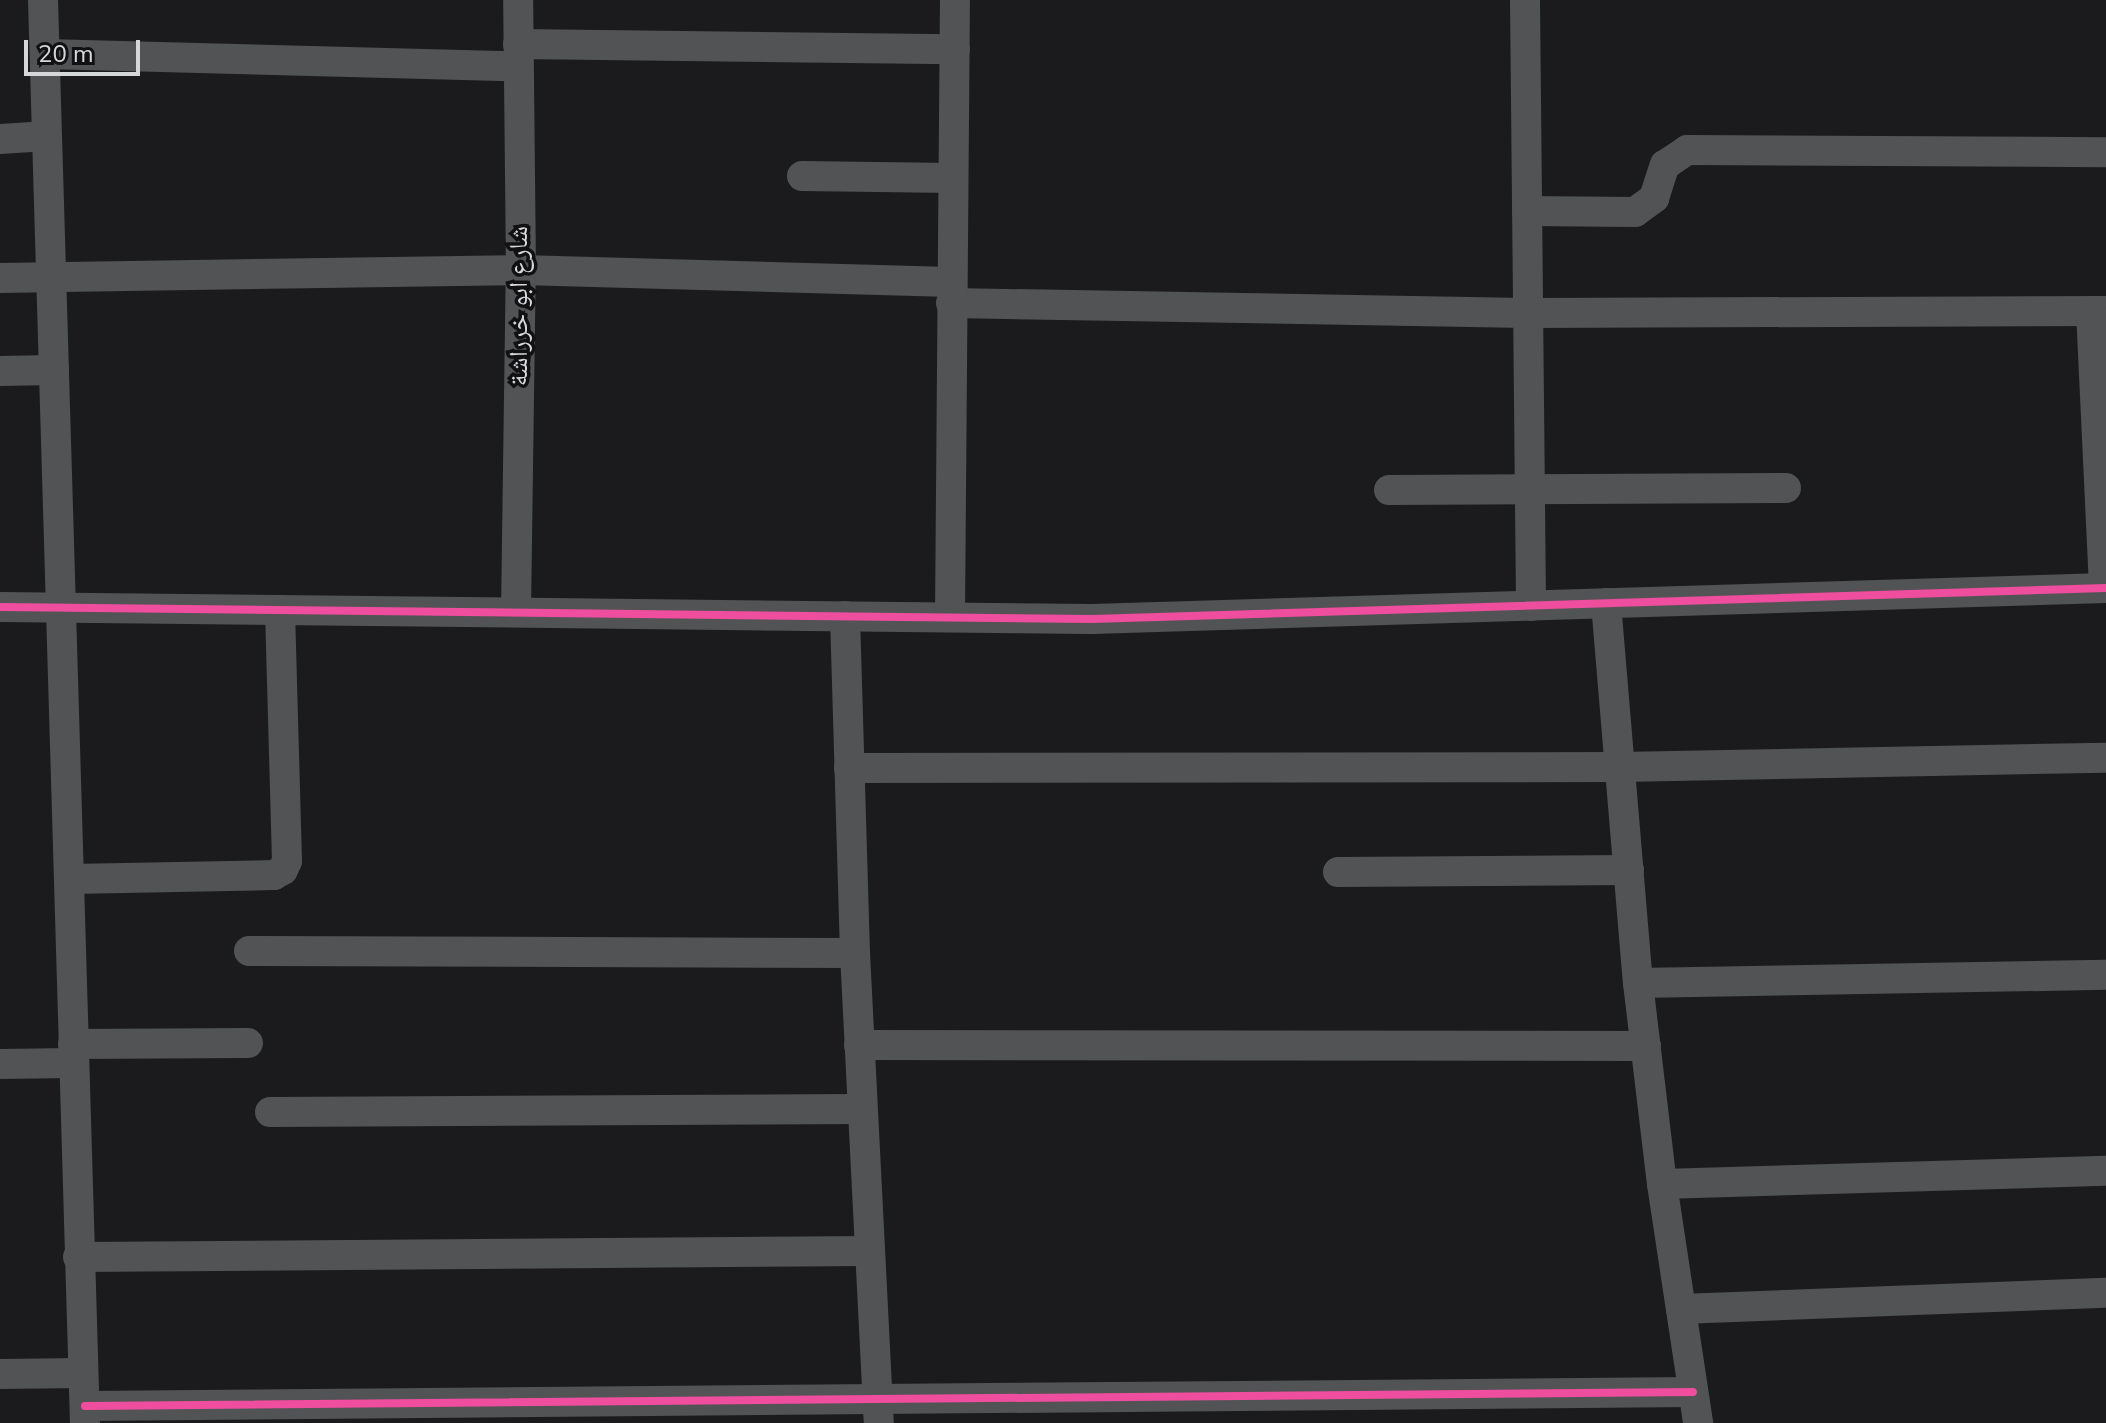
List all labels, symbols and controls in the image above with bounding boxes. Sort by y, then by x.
scale bar [28,24,144,74]
text: 20 m [38,38,94,70]
street label: شارع ابو خرراشة [503,226,535,386]

